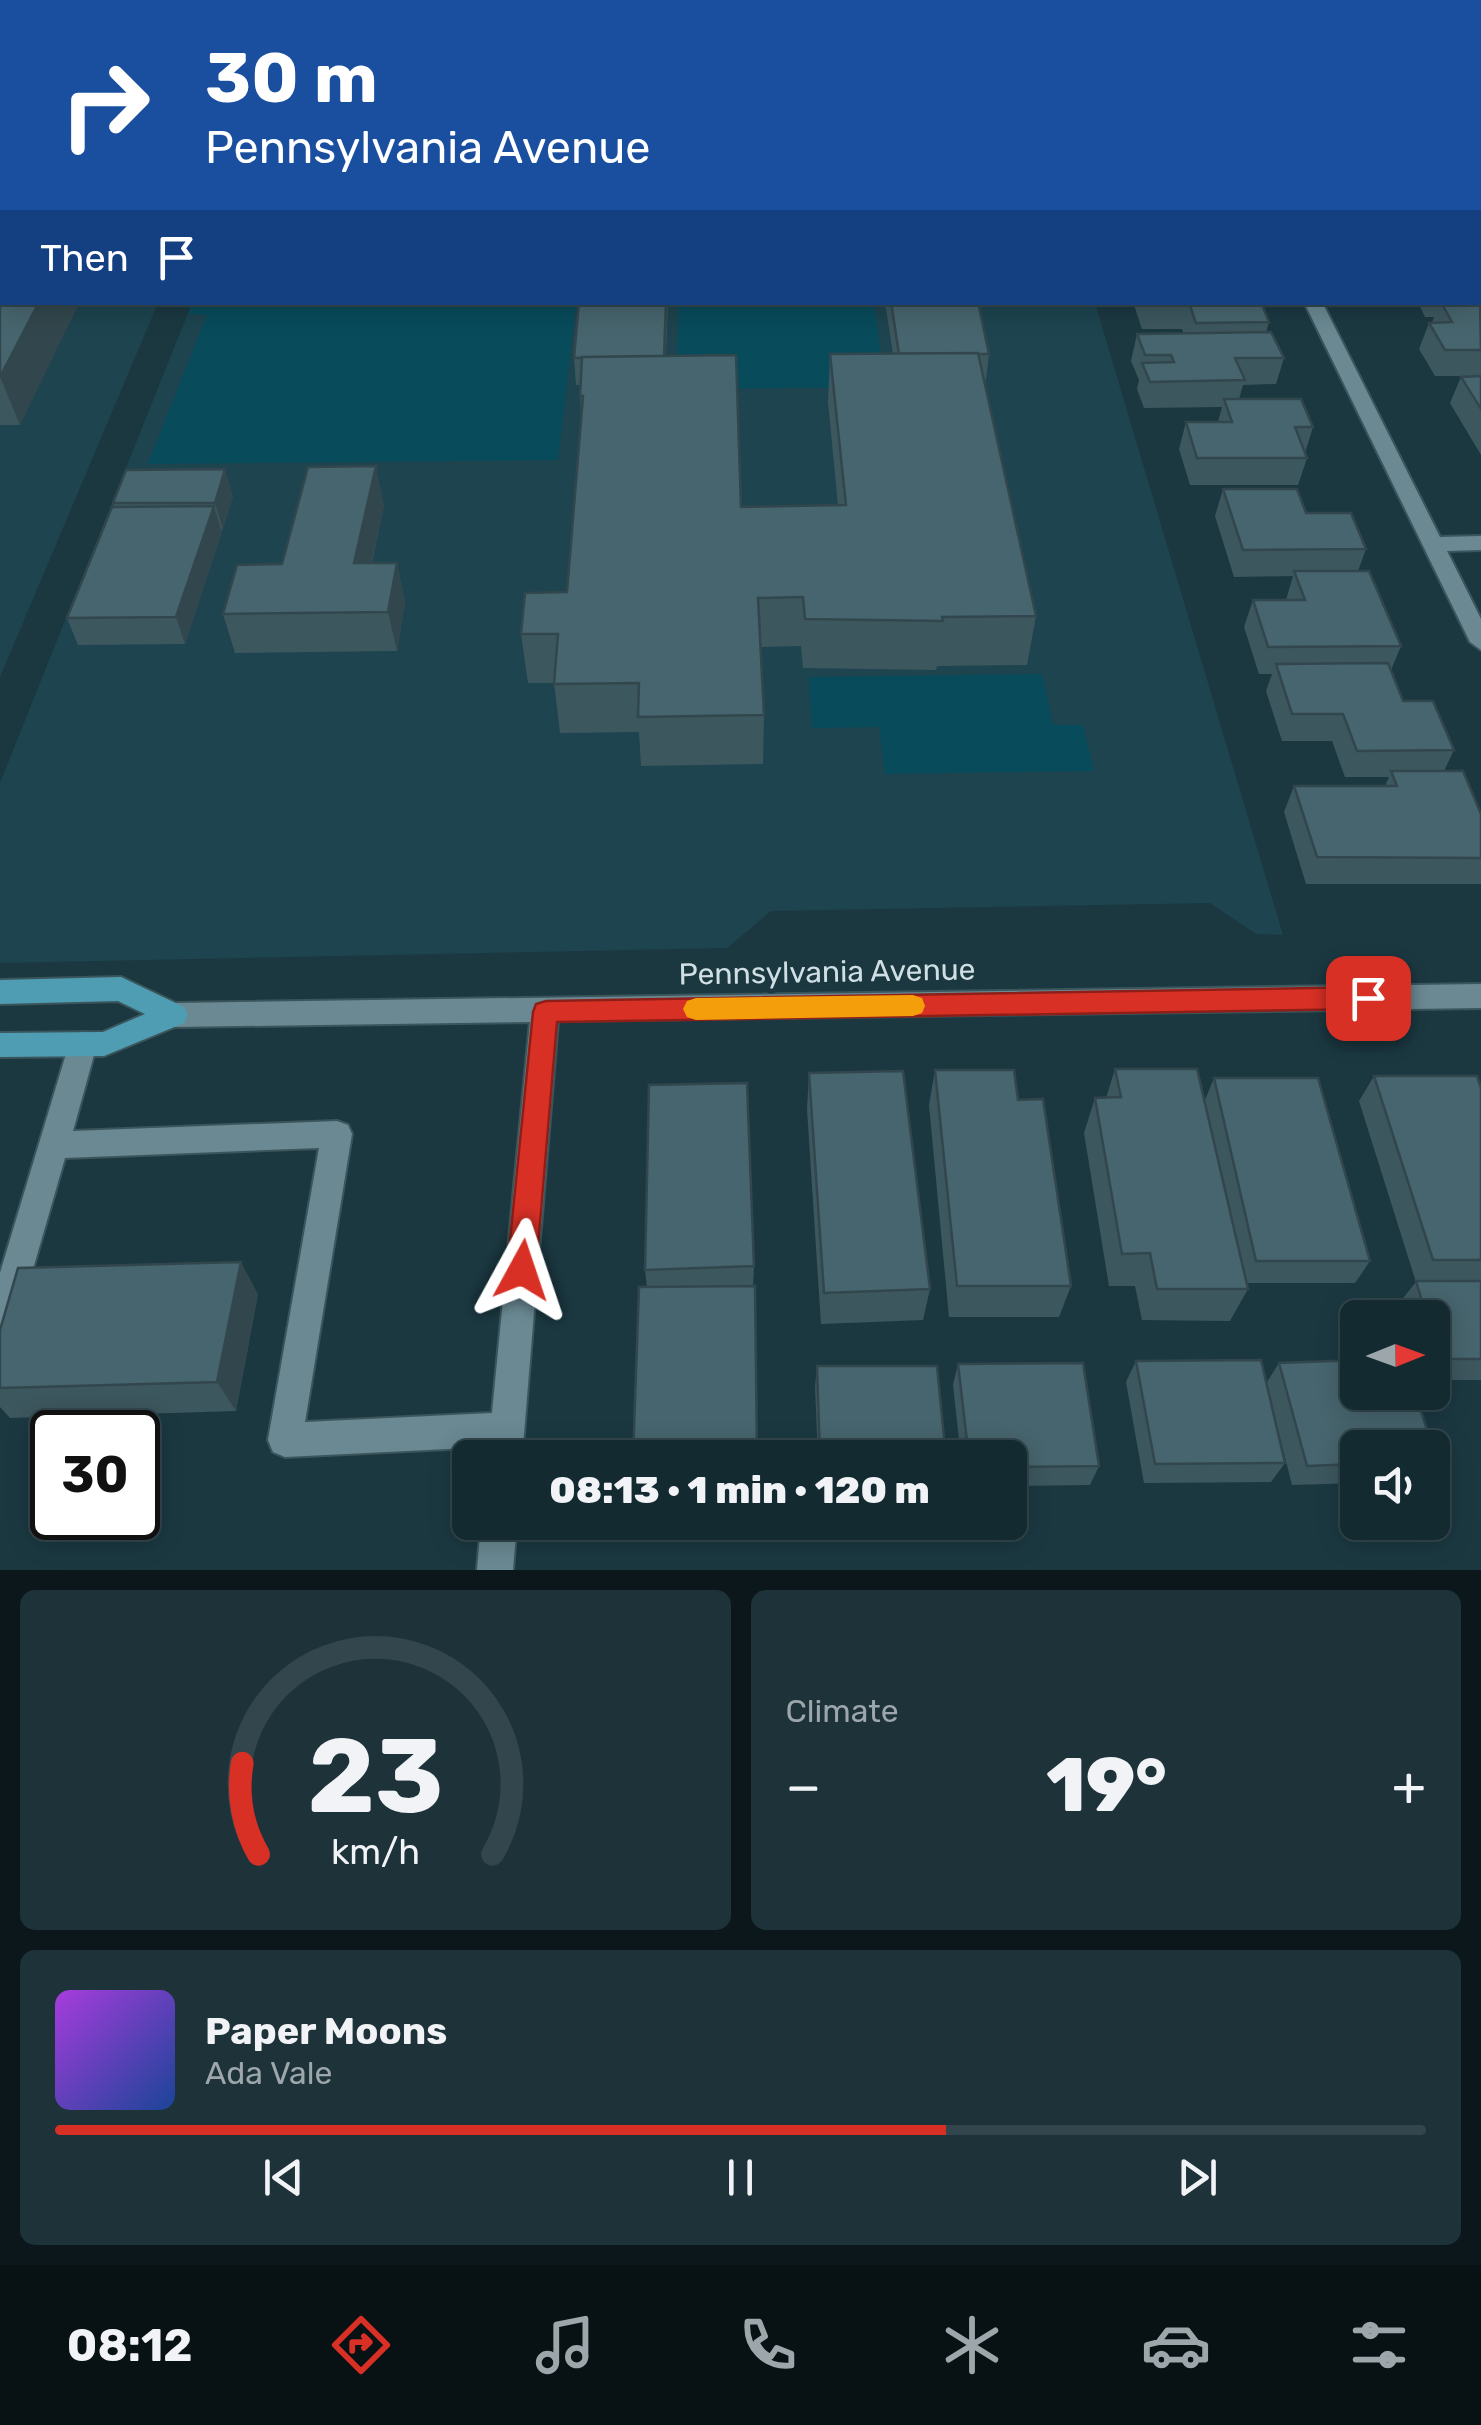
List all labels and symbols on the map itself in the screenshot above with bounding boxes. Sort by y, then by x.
street label: Pennsylvania Avenue [678,951,976,993]
pin [1326,956,1411,1041]
position arrow [470,1218,574,1322]
north arrow [1340,1300,1450,1410]
speed limit sign: 30 [30,1410,160,1540]

